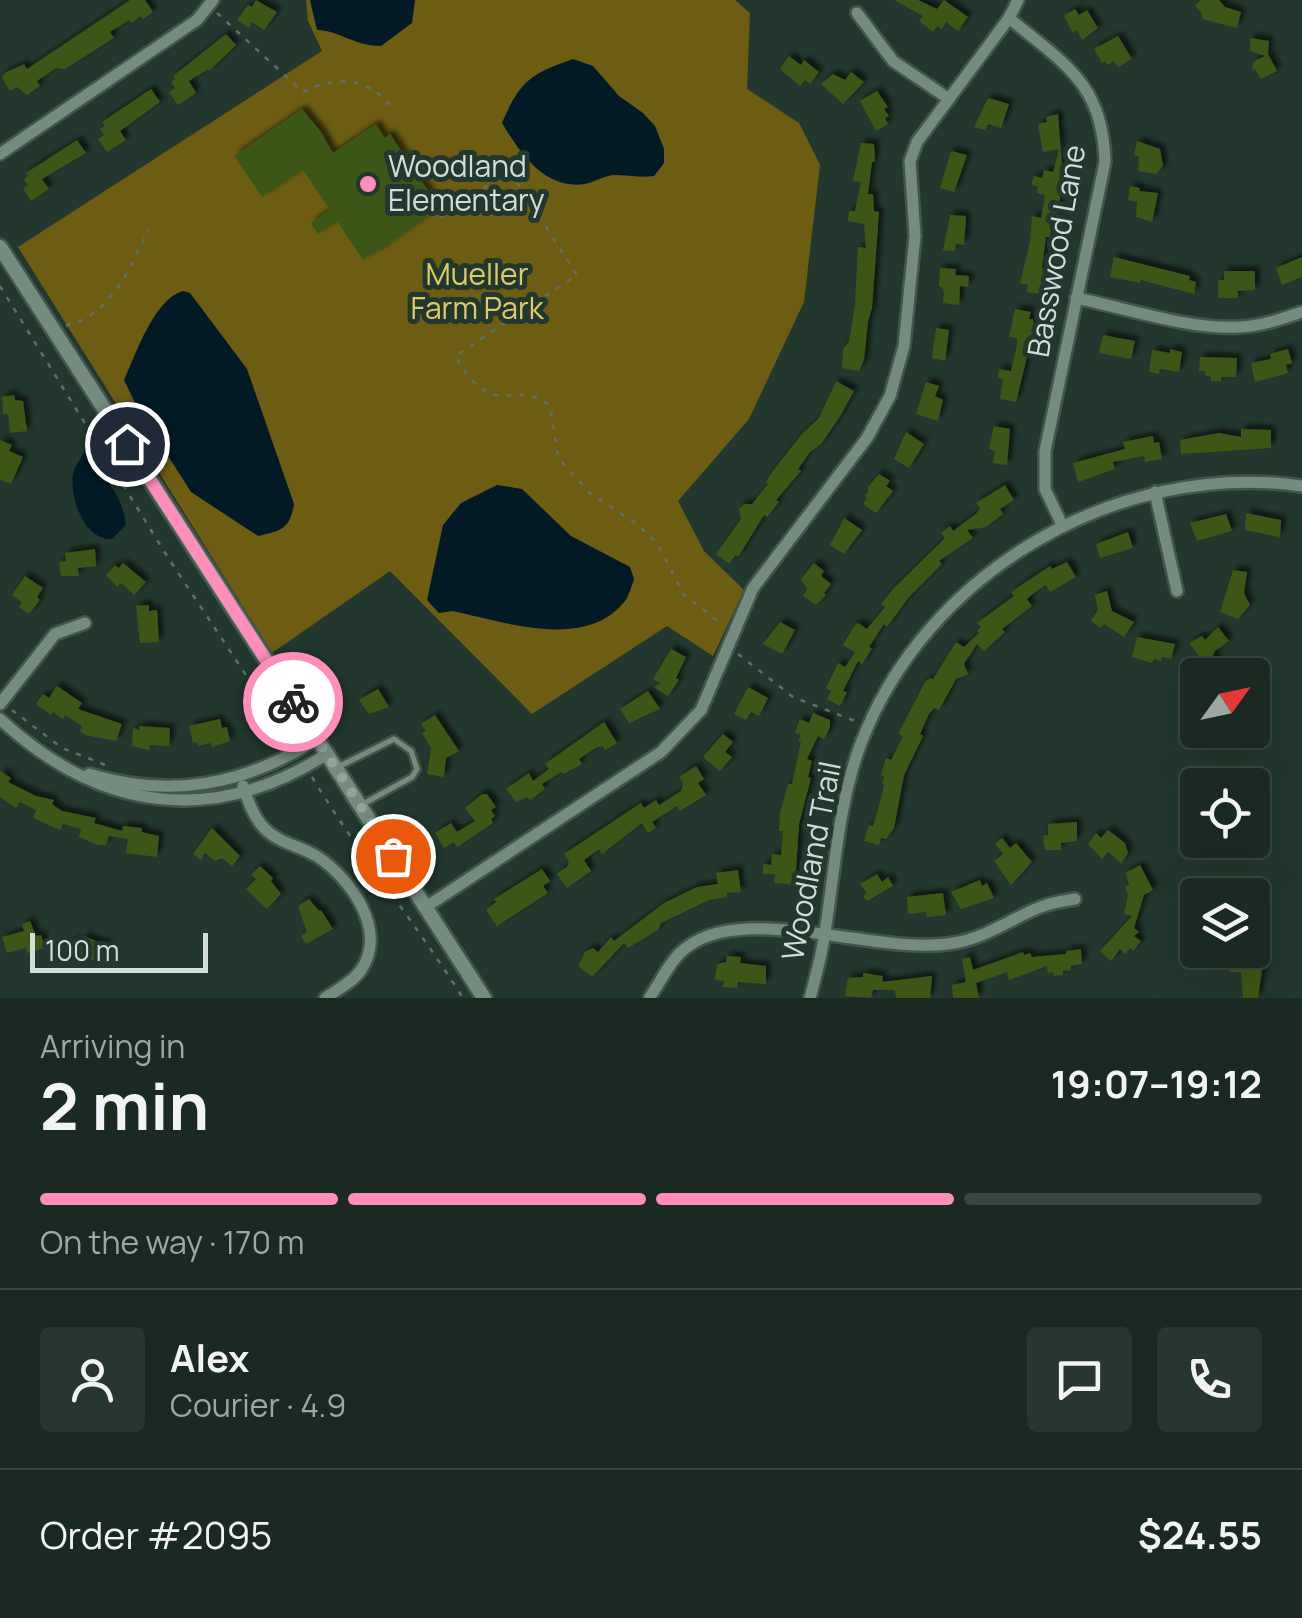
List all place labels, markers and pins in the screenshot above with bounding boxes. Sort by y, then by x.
place label: Woodland Elementary [388,145,545,220]
marker: Woodland Elementary [357,173,379,195]
pin [85,402,170,487]
pin [351,814,436,899]

